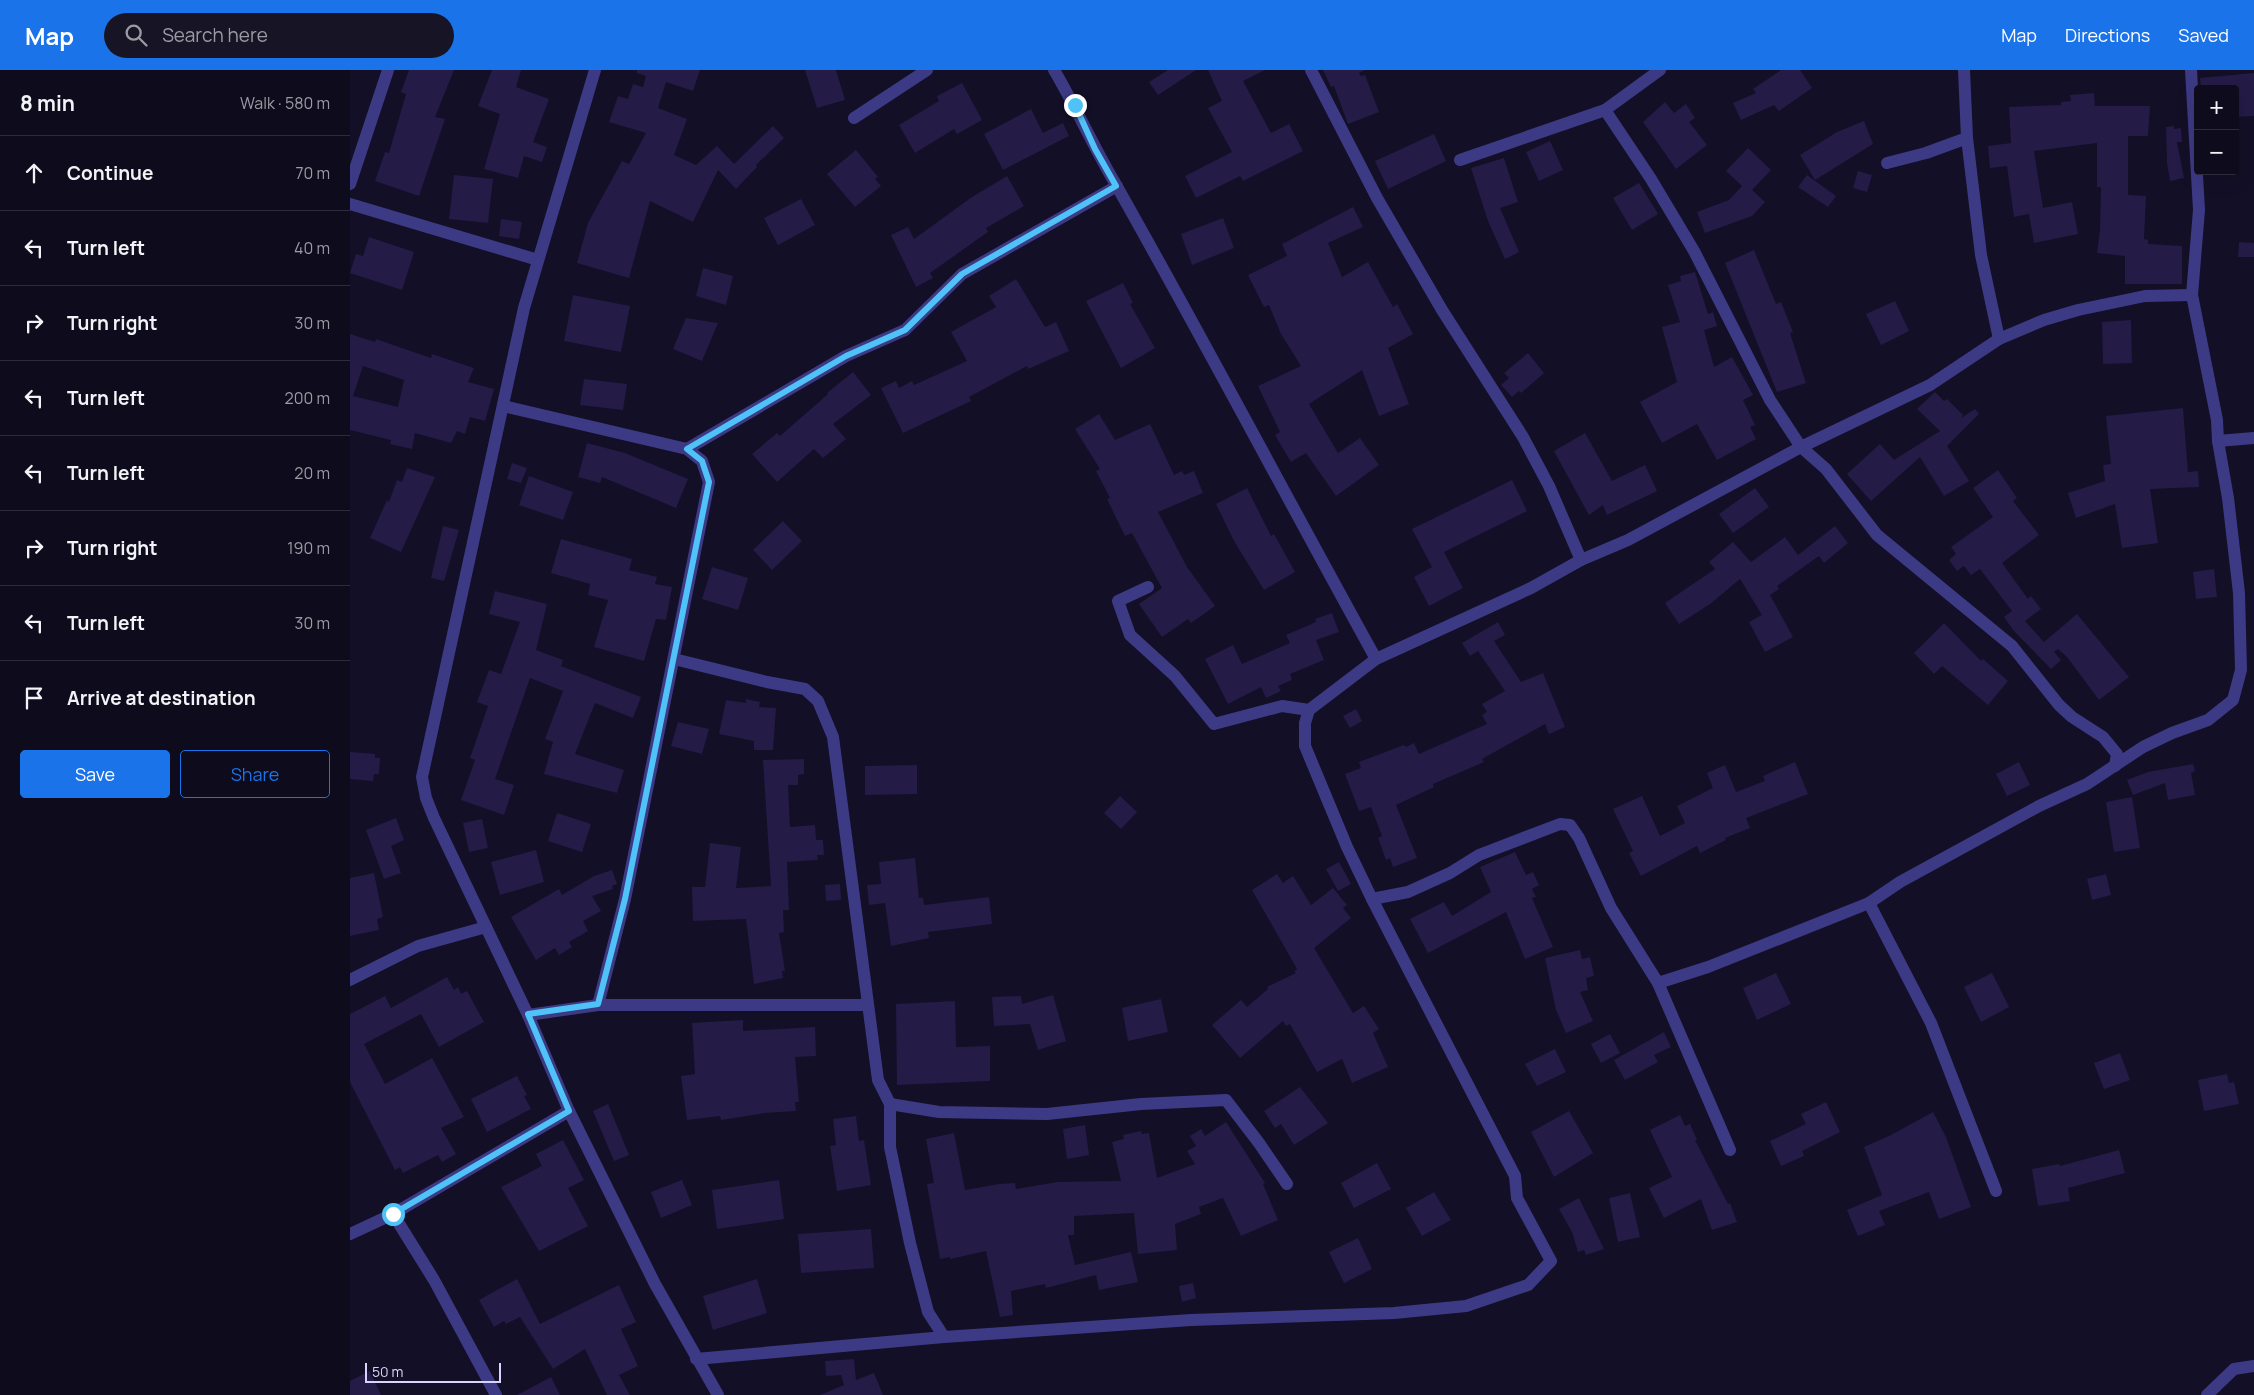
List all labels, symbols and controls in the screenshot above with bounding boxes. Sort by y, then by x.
search box [104,13,454,58]
text: Map [25,19,74,52]
icon: search [122,21,150,49]
text: Search here [162,22,268,48]
text: Map [2001,23,2037,47]
text: Directions [2065,23,2150,47]
text: Saved [2178,23,2229,47]
map controls [2194,85,2239,175]
button: + [2194,85,2239,130]
text: 8 min [20,89,75,117]
text: Walk · 580 m [240,92,330,114]
route end [1064,94,1087,117]
button: − [2194,130,2239,175]
icon: ahead [20,159,48,187]
text: Continue [67,160,153,186]
text: 70 m [295,162,330,184]
icon: left [20,234,48,262]
text: Turn left [67,235,145,261]
text: 40 m [294,237,330,259]
icon: right [20,309,48,337]
text: Turn right [67,310,157,336]
text: 30 m [295,312,330,334]
icon: left [20,384,48,412]
text: Turn left [67,385,145,411]
text: 200 m [285,387,330,409]
icon: left [20,459,48,487]
text: Turn left [67,460,145,486]
text: 20 m [294,462,330,484]
icon: right [20,534,48,562]
text: Turn right [67,535,157,561]
text: 190 m [287,537,330,559]
icon: left [20,609,48,637]
text: Turn left [67,610,145,636]
text: 30 m [295,612,330,634]
icon: arrive [20,684,48,712]
text: Arrive at destination [67,685,256,711]
button: Save [20,750,170,798]
button: Share [180,750,330,798]
route start [382,1203,405,1226]
scale bar [365,1360,501,1383]
text: 50 m [372,1362,403,1381]

